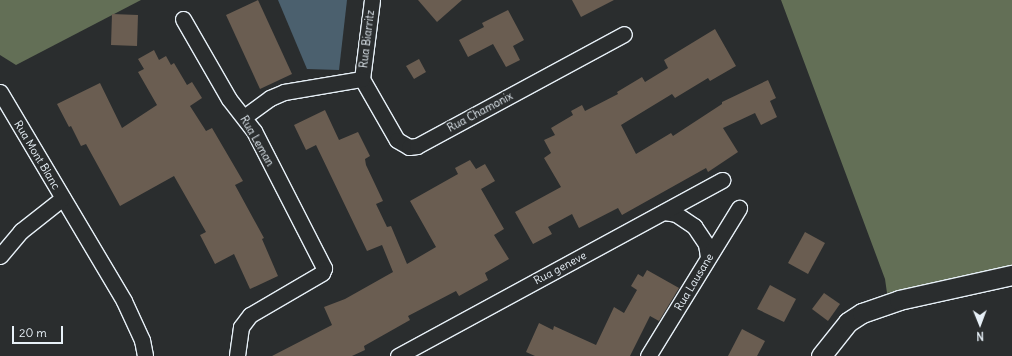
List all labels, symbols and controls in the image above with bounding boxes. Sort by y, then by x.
street label: Rua Biarritz [357,9,377,69]
street label: Rua Chamonix [445,89,515,135]
street label: Rua Leman [237,113,277,169]
street label: Rua Mont Blanc [11,118,63,192]
street label: Rua geneve [531,249,589,287]
street label: Rua Lausane [672,251,716,313]
north arrow [960,304,1000,344]
scale bar [14,318,65,344]
text: 20 m [19,325,47,340]
text: N [976,329,984,343]

